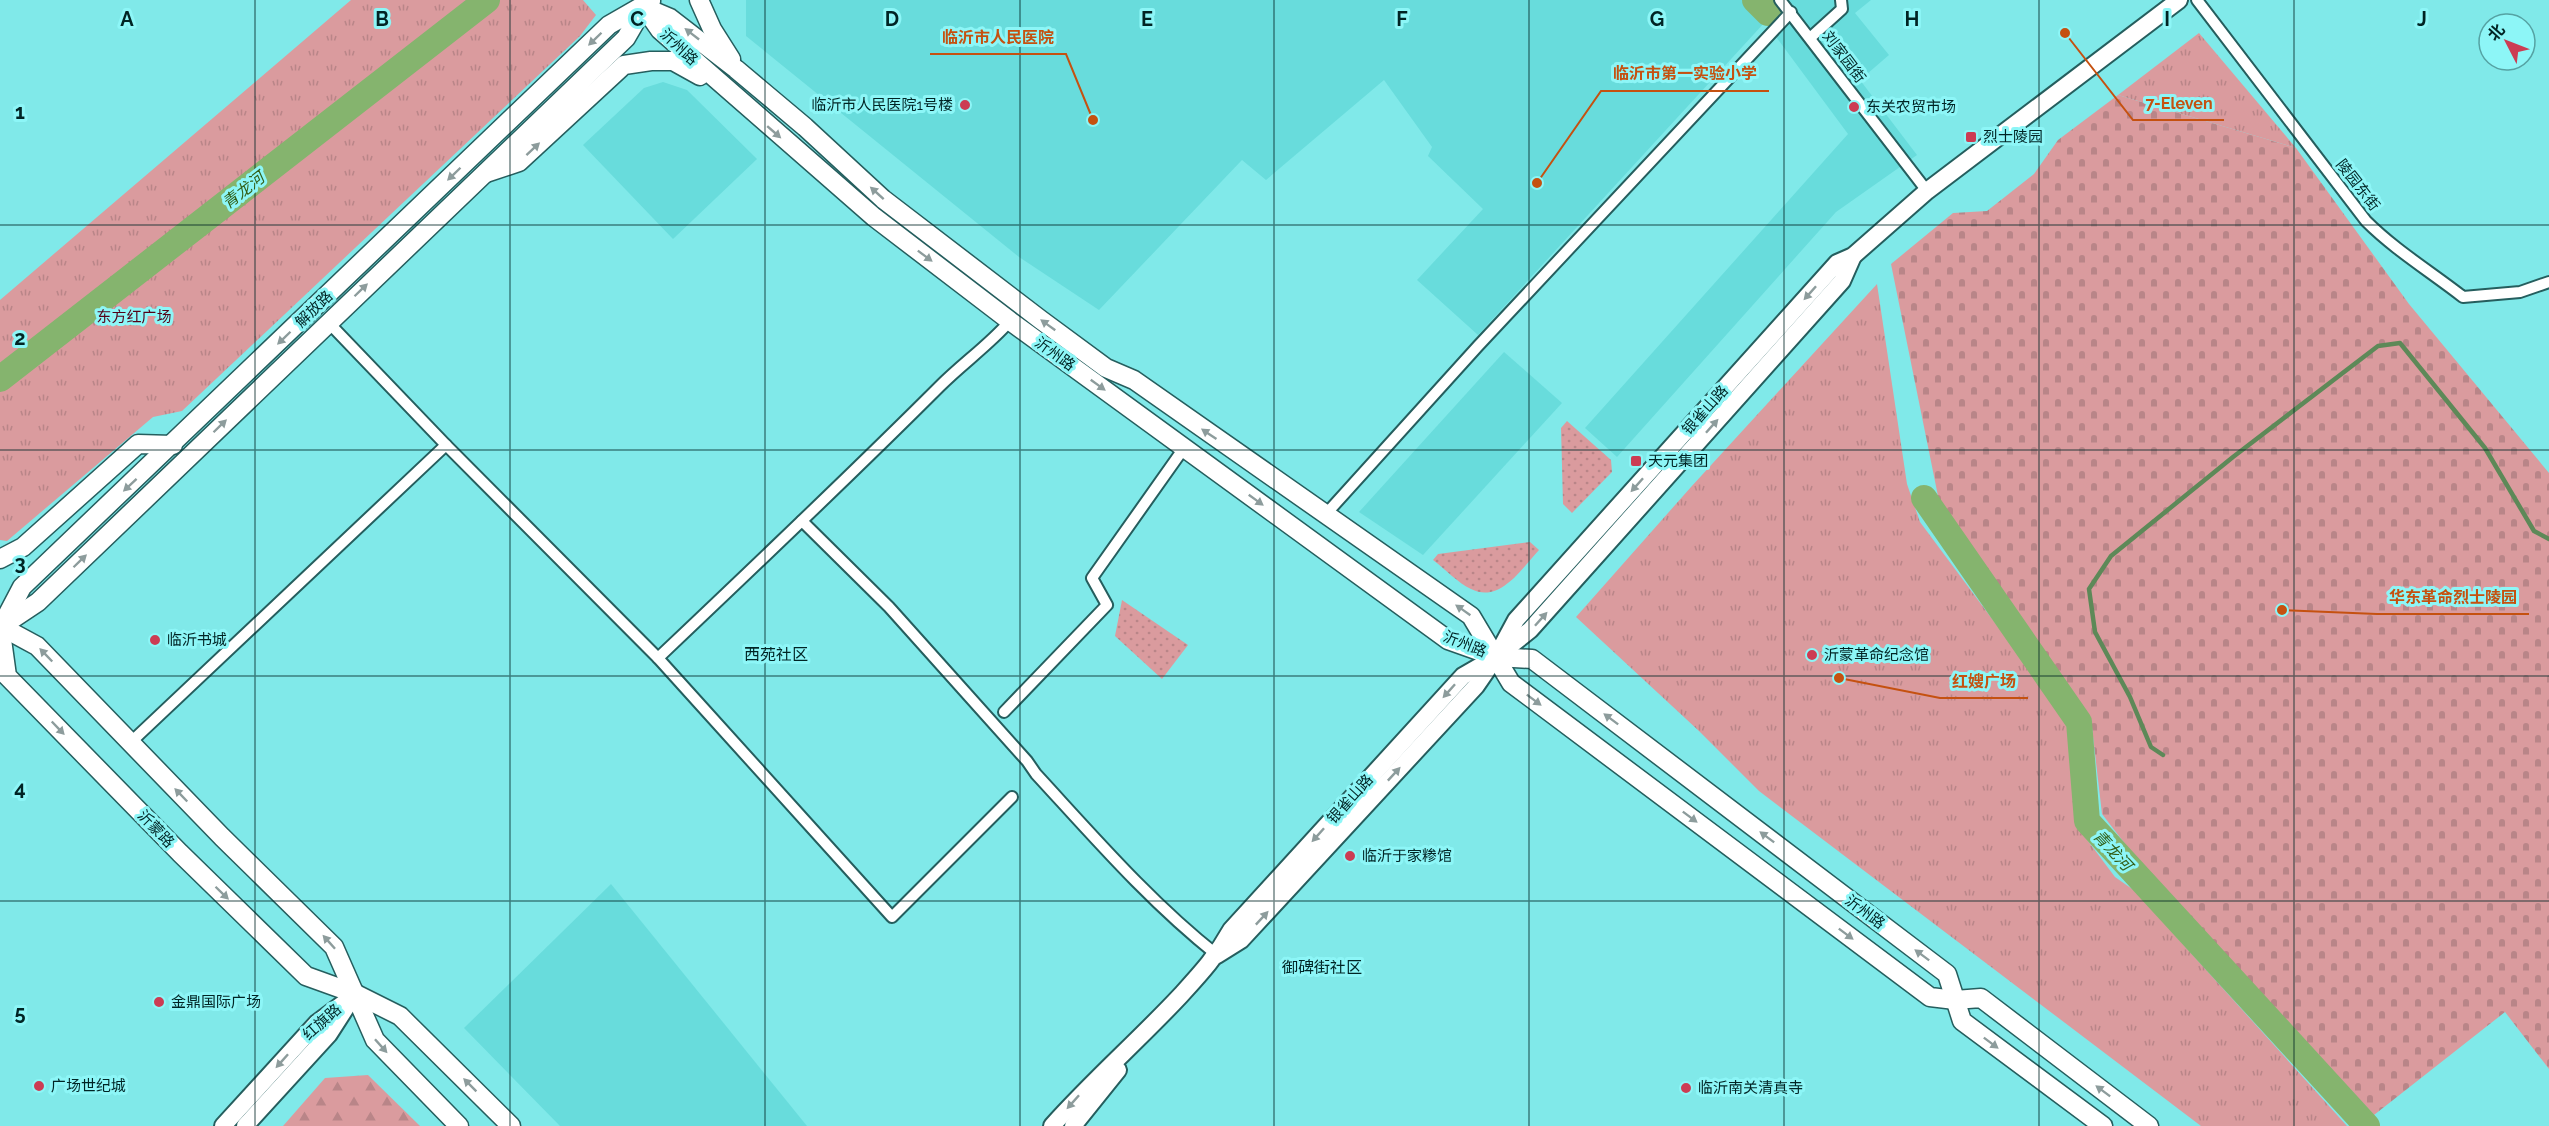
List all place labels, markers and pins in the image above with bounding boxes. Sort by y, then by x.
callout: 临沂市人民医院 [930,20,1066,54]
callout: 临沂市第一实验小学 [1601,57,1769,91]
callout: 7-Eleven [2133,86,2224,120]
place label: 临沂市人民医院1号楼 [812,96,953,114]
marker: 临沂市人民医院1号楼 [958,98,972,112]
place label: 东关农贸市场 [1866,98,1956,116]
marker: 东关农贸市场 [1847,100,1861,114]
place label: 烈士陵园 [1983,128,2043,146]
marker: 烈士陵园 [1964,130,1978,144]
place label: 天元集团 [1648,452,1708,470]
marker: 天元集团 [1629,454,1643,468]
callout: 华东革命烈士陵园 [2377,580,2529,614]
place label: 临沂书城 [167,631,227,649]
marker: 临沂书城 [148,633,162,647]
place label: 沂蒙革命纪念馆 [1824,646,1929,664]
marker: 沂蒙革命纪念馆 [1805,648,1819,662]
callout: 红嫂广场 [1940,664,2028,698]
place label: 临沂于家糁馆 [1362,847,1452,865]
marker: 临沂于家糁馆 [1343,849,1357,863]
place label: 金鼎国际广场 [171,993,261,1011]
marker: 金鼎国际广场 [152,995,166,1009]
place label: 广场世纪城 [51,1077,126,1095]
marker: 广场世纪城 [32,1079,46,1093]
place label: 临沂南关清真寺 [1698,1079,1803,1097]
marker: 临沂南关清真寺 [1679,1081,1693,1095]

